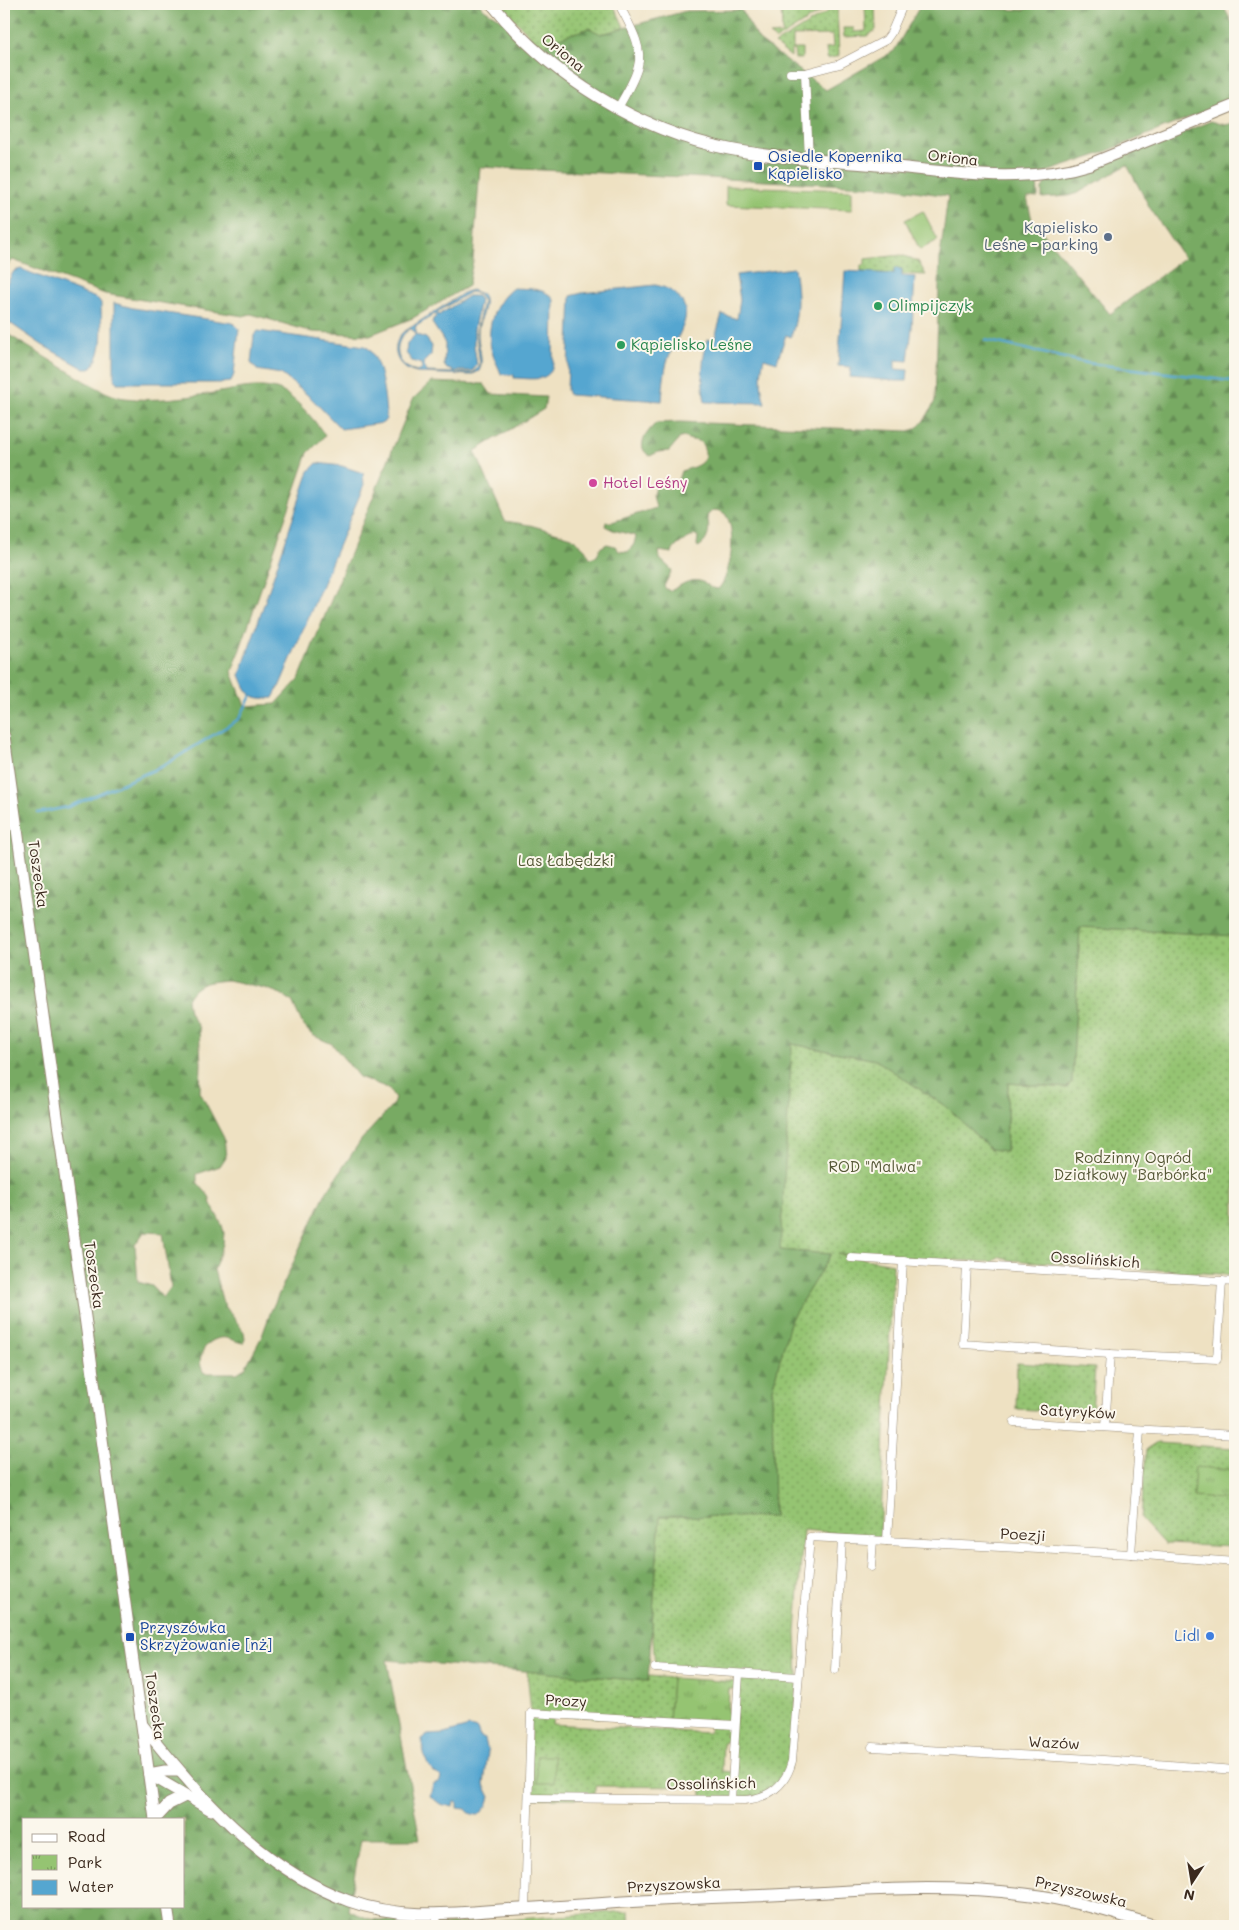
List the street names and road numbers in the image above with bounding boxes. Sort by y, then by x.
street label: Oriona [538,29,590,76]
street label: Oriona [927,144,979,170]
street label: Toszecka [24,839,54,909]
street label: Toszecka [80,1240,110,1310]
street label: Ossolińskich [1050,1246,1140,1272]
street label: Satyryków [1040,1399,1117,1423]
street label: Poezji [1000,1523,1046,1545]
street label: Toszecka [141,1671,171,1741]
street label: Prozy [545,1689,588,1711]
street label: Wazów [1028,1731,1080,1753]
street label: Ossolińskich [666,1772,756,1794]
street label: Przyszowska [1033,1871,1129,1911]
street label: Przyszowska [627,1872,721,1896]

